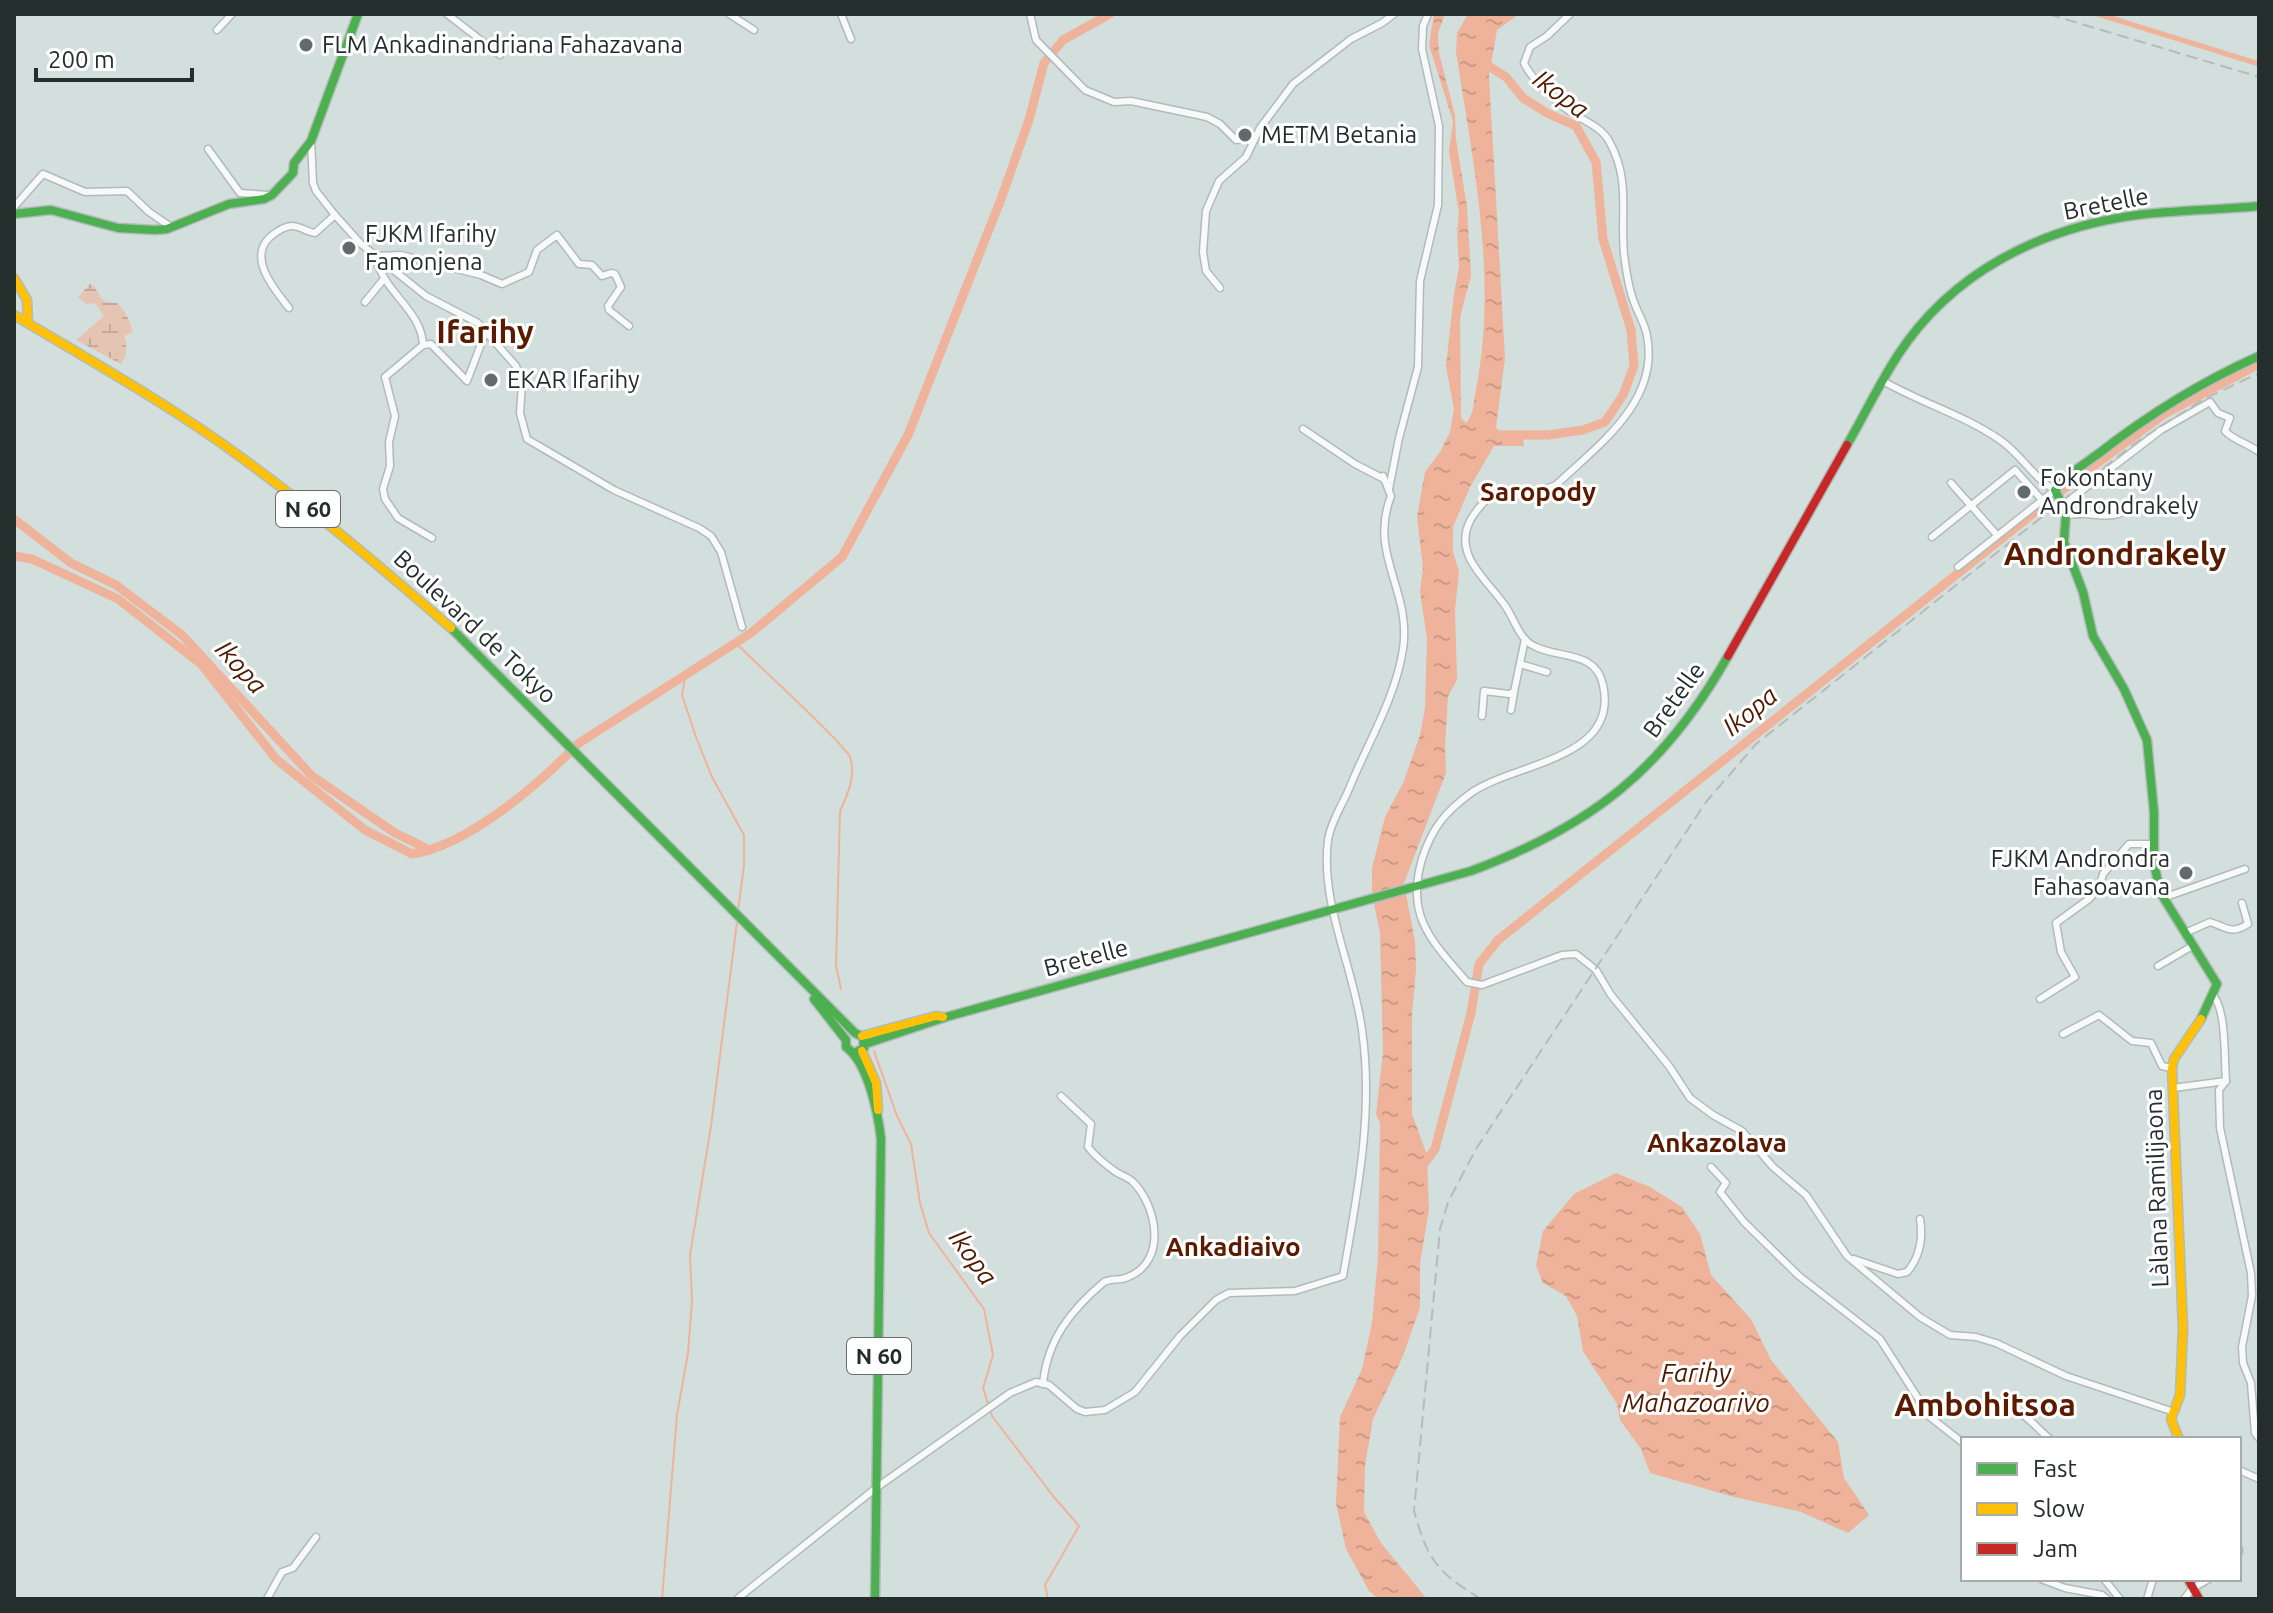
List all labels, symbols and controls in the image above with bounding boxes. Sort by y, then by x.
place label: FLM Ankadinandriana Fahazavana [322,31,683,58]
scale bar [36,32,192,82]
marker: FLM Ankadinandriana Fahazavana [297,36,315,54]
text: 200 m [48,46,115,73]
water label: Ikopa [1528,64,1595,124]
place label: METM Betania [1261,121,1417,148]
marker: METM Betania [1236,126,1254,144]
street label: Bretelle [2061,182,2151,225]
place label: FJKM Ifarihy Famonjena [365,220,497,275]
marker: FJKM Ifarihy Famonjena [340,239,358,257]
district label: Ifarihy [436,313,534,349]
place label: EKAR Ifarihy [507,366,640,393]
marker: EKAR Ifarihy [482,371,500,389]
place label: Fokontany Androndrakely [2040,464,2199,519]
district label: Saropody [1480,477,1596,506]
marker: Fokontany Androndrakely [2015,483,2033,501]
road number: N 60 [276,491,340,527]
district label: Androndrakely [2004,535,2226,571]
street label: Boulevard de Tokyo [389,545,562,709]
water label: Ikopa [210,634,273,699]
street label: Bretelle [1637,657,1710,742]
water label: Ikopa [1717,680,1783,741]
place label: FJKM Androndra Fahasoavana [1991,845,2170,900]
marker: FJKM Androndra Fahasoavana [2177,864,2195,882]
street label: Bretelle [1041,933,1131,982]
street label: Làlana Ramilijaona [2140,1088,2173,1288]
district label: Ankazolava [1647,1128,1787,1157]
water label: Ikopa [944,1223,1003,1290]
district label: Ankadiaivo [1165,1232,1301,1261]
road number: N 60 [847,1338,911,1374]
water label: Farihy Mahazoarivo [1622,1358,1770,1417]
district label: Ambohitsoa [1894,1386,2076,1422]
legend [1961,1437,2241,1581]
text: Fast [2033,1455,2077,1482]
text: Slow [2033,1495,2085,1522]
text: Jam [2033,1535,2078,1562]

